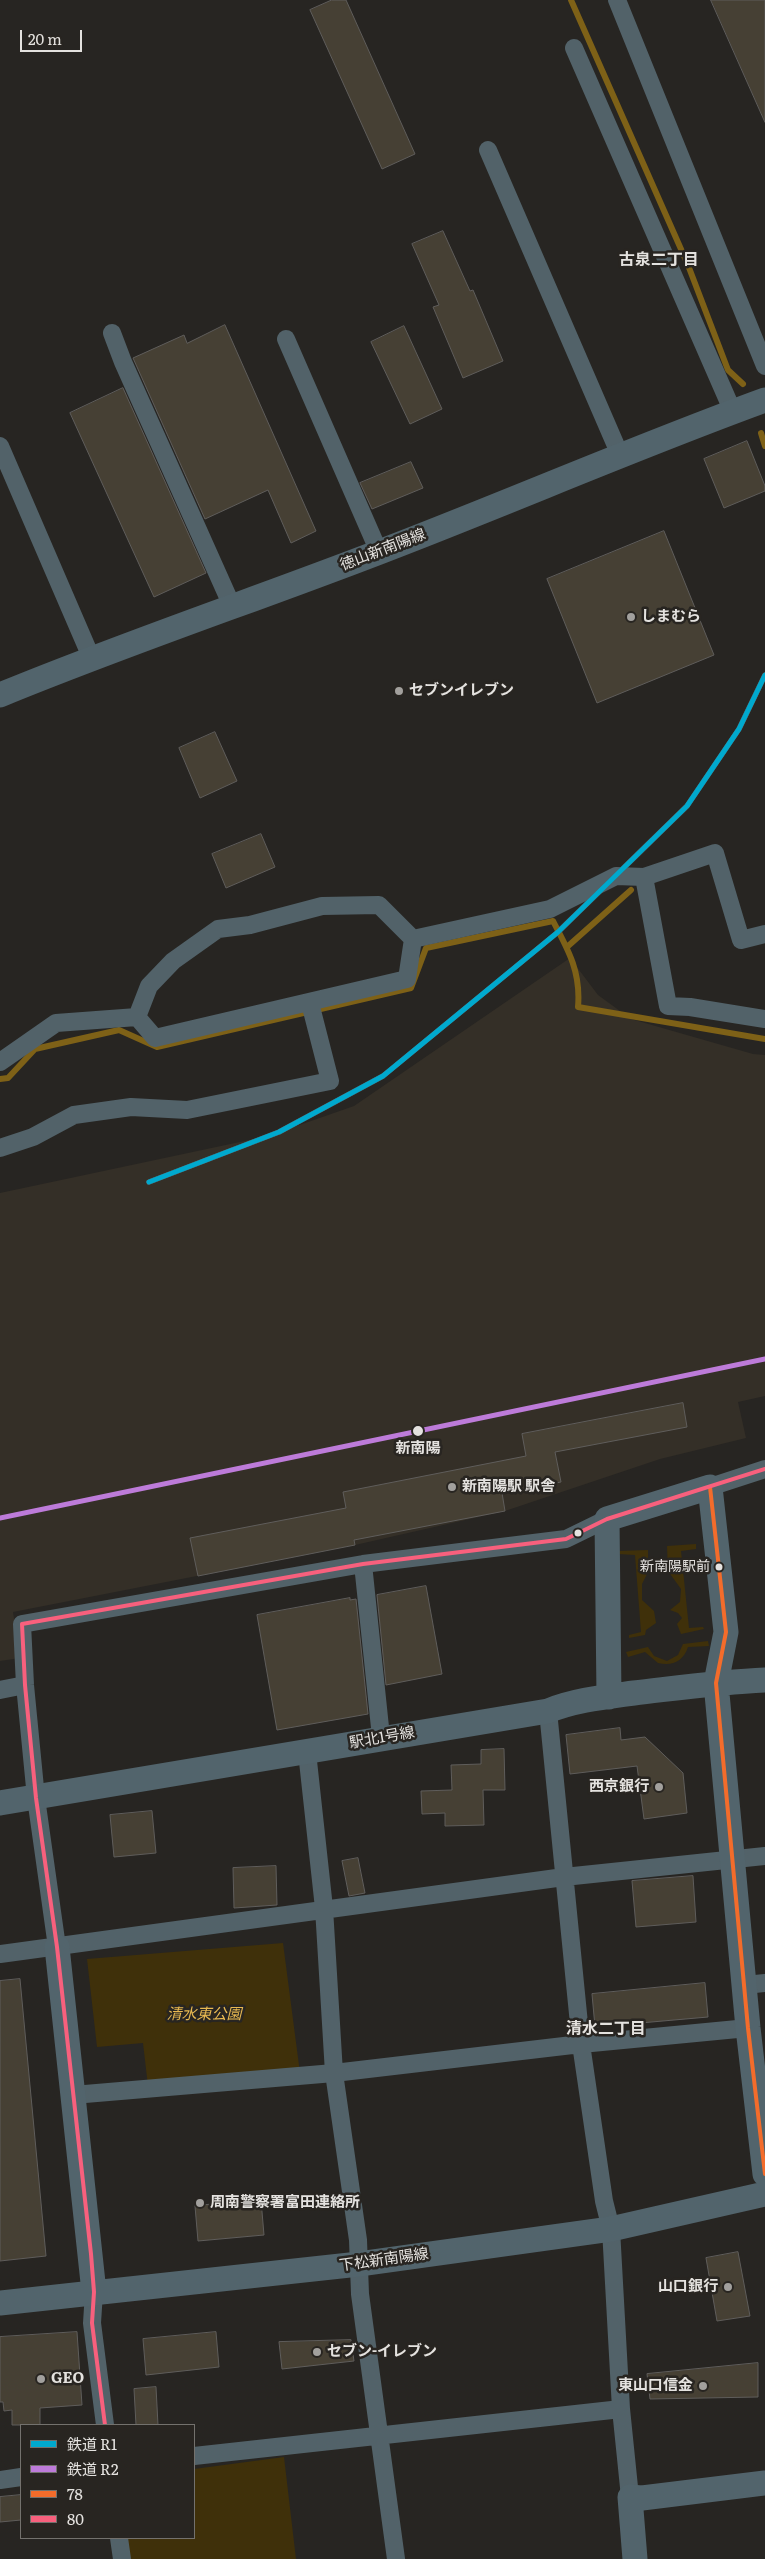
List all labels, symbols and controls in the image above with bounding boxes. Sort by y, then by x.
scale bar [22,20,85,52]
text: 20 m [28,27,62,50]
district label: 古泉二丁目 [619,250,699,270]
street label: 徳山新南陽線 [338,525,428,575]
place label: しまむら [641,608,701,626]
marker: しまむら [625,611,637,623]
place label: セブンイレブン [409,682,514,700]
marker: セブンイレブン [393,685,405,697]
marker: 新南陽 [411,1424,425,1438]
place label: 新南陽 [396,1440,440,1458]
place label: 新南陽駅 駅舎 [462,1478,555,1496]
marker: 新南陽駅 駅舎 [446,1481,458,1493]
unlabelled marker [573,1528,583,1538]
place label: 新南陽駅前 [640,1559,710,1575]
marker: 新南陽駅前 [714,1562,724,1572]
street label: 駅北1号線 [348,1723,416,1753]
place label: 西京銀行 [589,1778,649,1796]
marker: 西京銀行 [653,1781,665,1793]
park label: 清水東公園 [167,2006,241,2024]
district label: 清水二丁目 [566,2019,646,2039]
place label: 周南警察署富田連絡所 [210,2194,360,2212]
marker: 周南警察署富田連絡所 [194,2197,206,2209]
street label: 下松新南陽線 [338,2245,430,2275]
place label: 山口銀行 [658,2278,718,2296]
marker: 山口銀行 [722,2281,734,2293]
place label: セブン-イレブン [327,2343,437,2361]
marker: セブン-イレブン [311,2346,323,2358]
place label: GEO [51,2370,84,2388]
marker: GEO [35,2373,47,2385]
place label: 東山口信金 [618,2377,693,2395]
marker: 東山口信金 [697,2380,709,2392]
legend [20,2424,195,2539]
text: 鉄道 R1 [67,2432,117,2455]
text: 鉄道 R2 [67,2457,118,2480]
text: 78 [67,2482,83,2505]
text: 80 [67,2507,84,2530]

